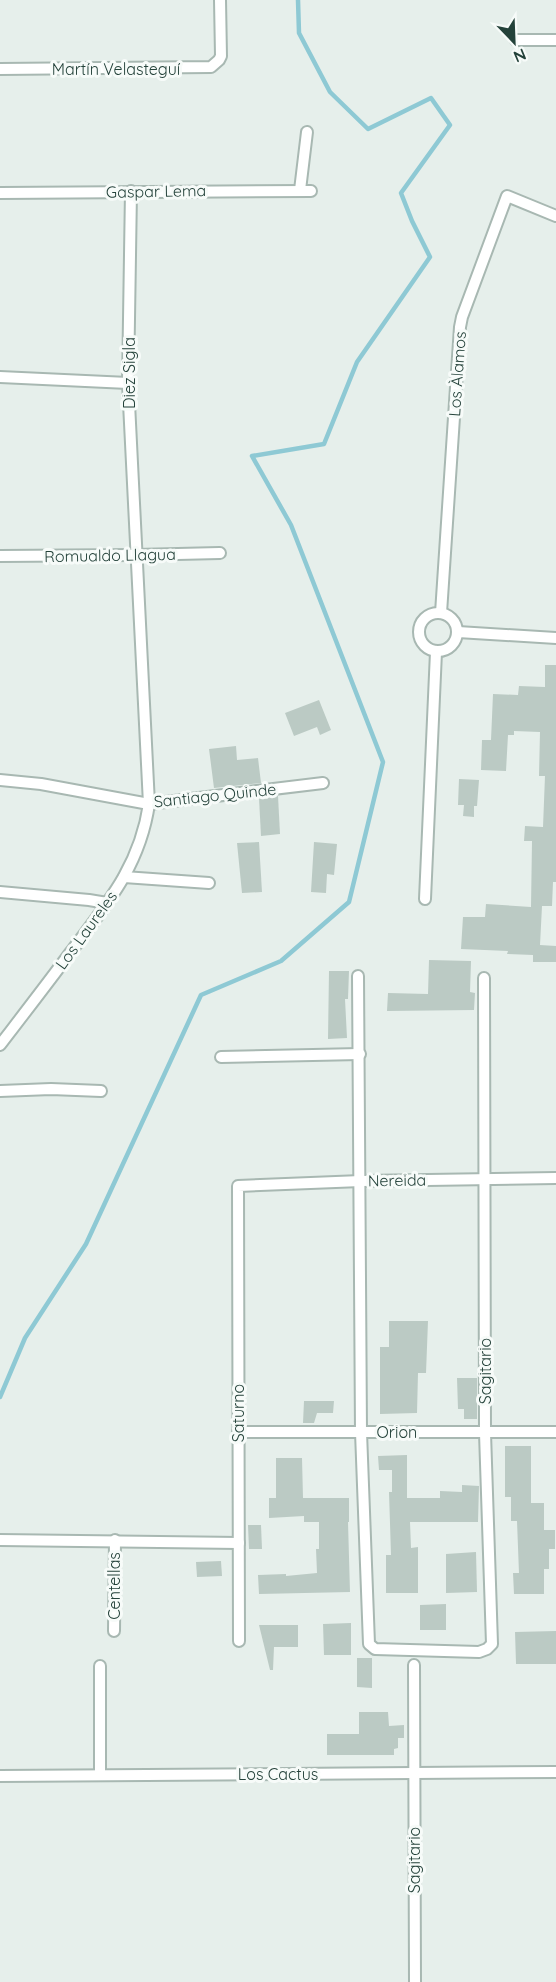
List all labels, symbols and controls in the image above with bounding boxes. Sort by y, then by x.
north arrow [484,12,544,72]
text: N [511,44,529,67]
street label: Martín Velasteguí [52,59,181,79]
street label: Gaspar Lema [106,180,206,202]
street label: Los Àlamos [444,331,470,417]
street label: Diez Sigla [119,337,139,409]
street label: Romualdo Llagua [44,544,176,566]
street label: Santiago Quinde [153,779,277,811]
street label: Los Laureles [51,887,121,973]
street label: Nereida [368,1169,426,1191]
street label: Sagitario [475,1338,495,1404]
street label: Saturno [228,1384,248,1442]
street label: Orion [377,1422,417,1442]
street label: Centellas [104,1552,124,1620]
street label: Los Cactus [238,1764,318,1784]
street label: Sagitario [404,1827,424,1893]

